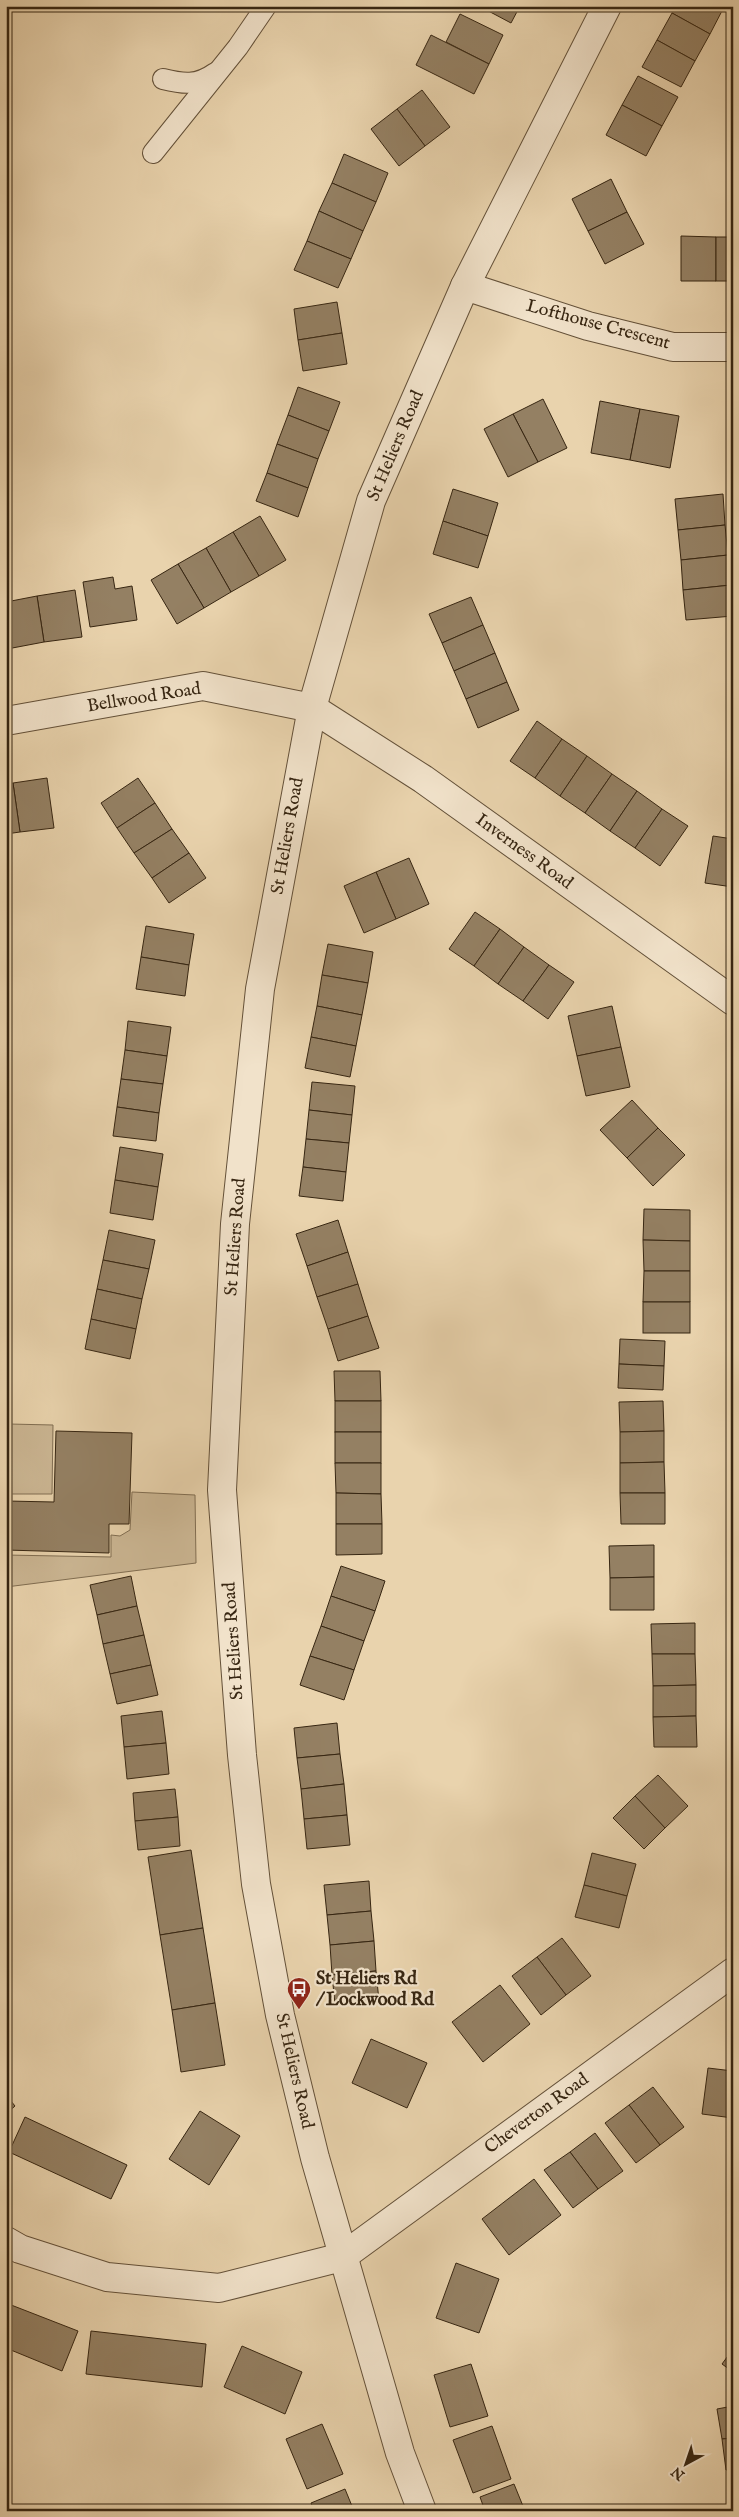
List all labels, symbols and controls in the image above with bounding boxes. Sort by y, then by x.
street label: Lofthouse Crescent [524,295,672,355]
street label: St Heliers Road [362,387,430,505]
street label: Bellwood Road [85,678,203,718]
street label: St Heliers Road [266,775,310,896]
street label: Inverness Road [471,809,578,895]
street label: St Heliers Road [220,1177,252,1297]
street label: St Heliers Road [218,1581,250,1701]
place label: St Heliers Rd / Lockwood Rd [315,1968,434,2012]
bus stop icon: St Heliers Rd / Lockwood Rd [286,1976,312,2010]
street label: St Heliers Road [269,2011,319,2132]
street label: Cheverton Road [480,2068,594,2160]
north arrow [662,2440,712,2490]
text: N [668,2462,689,2485]

